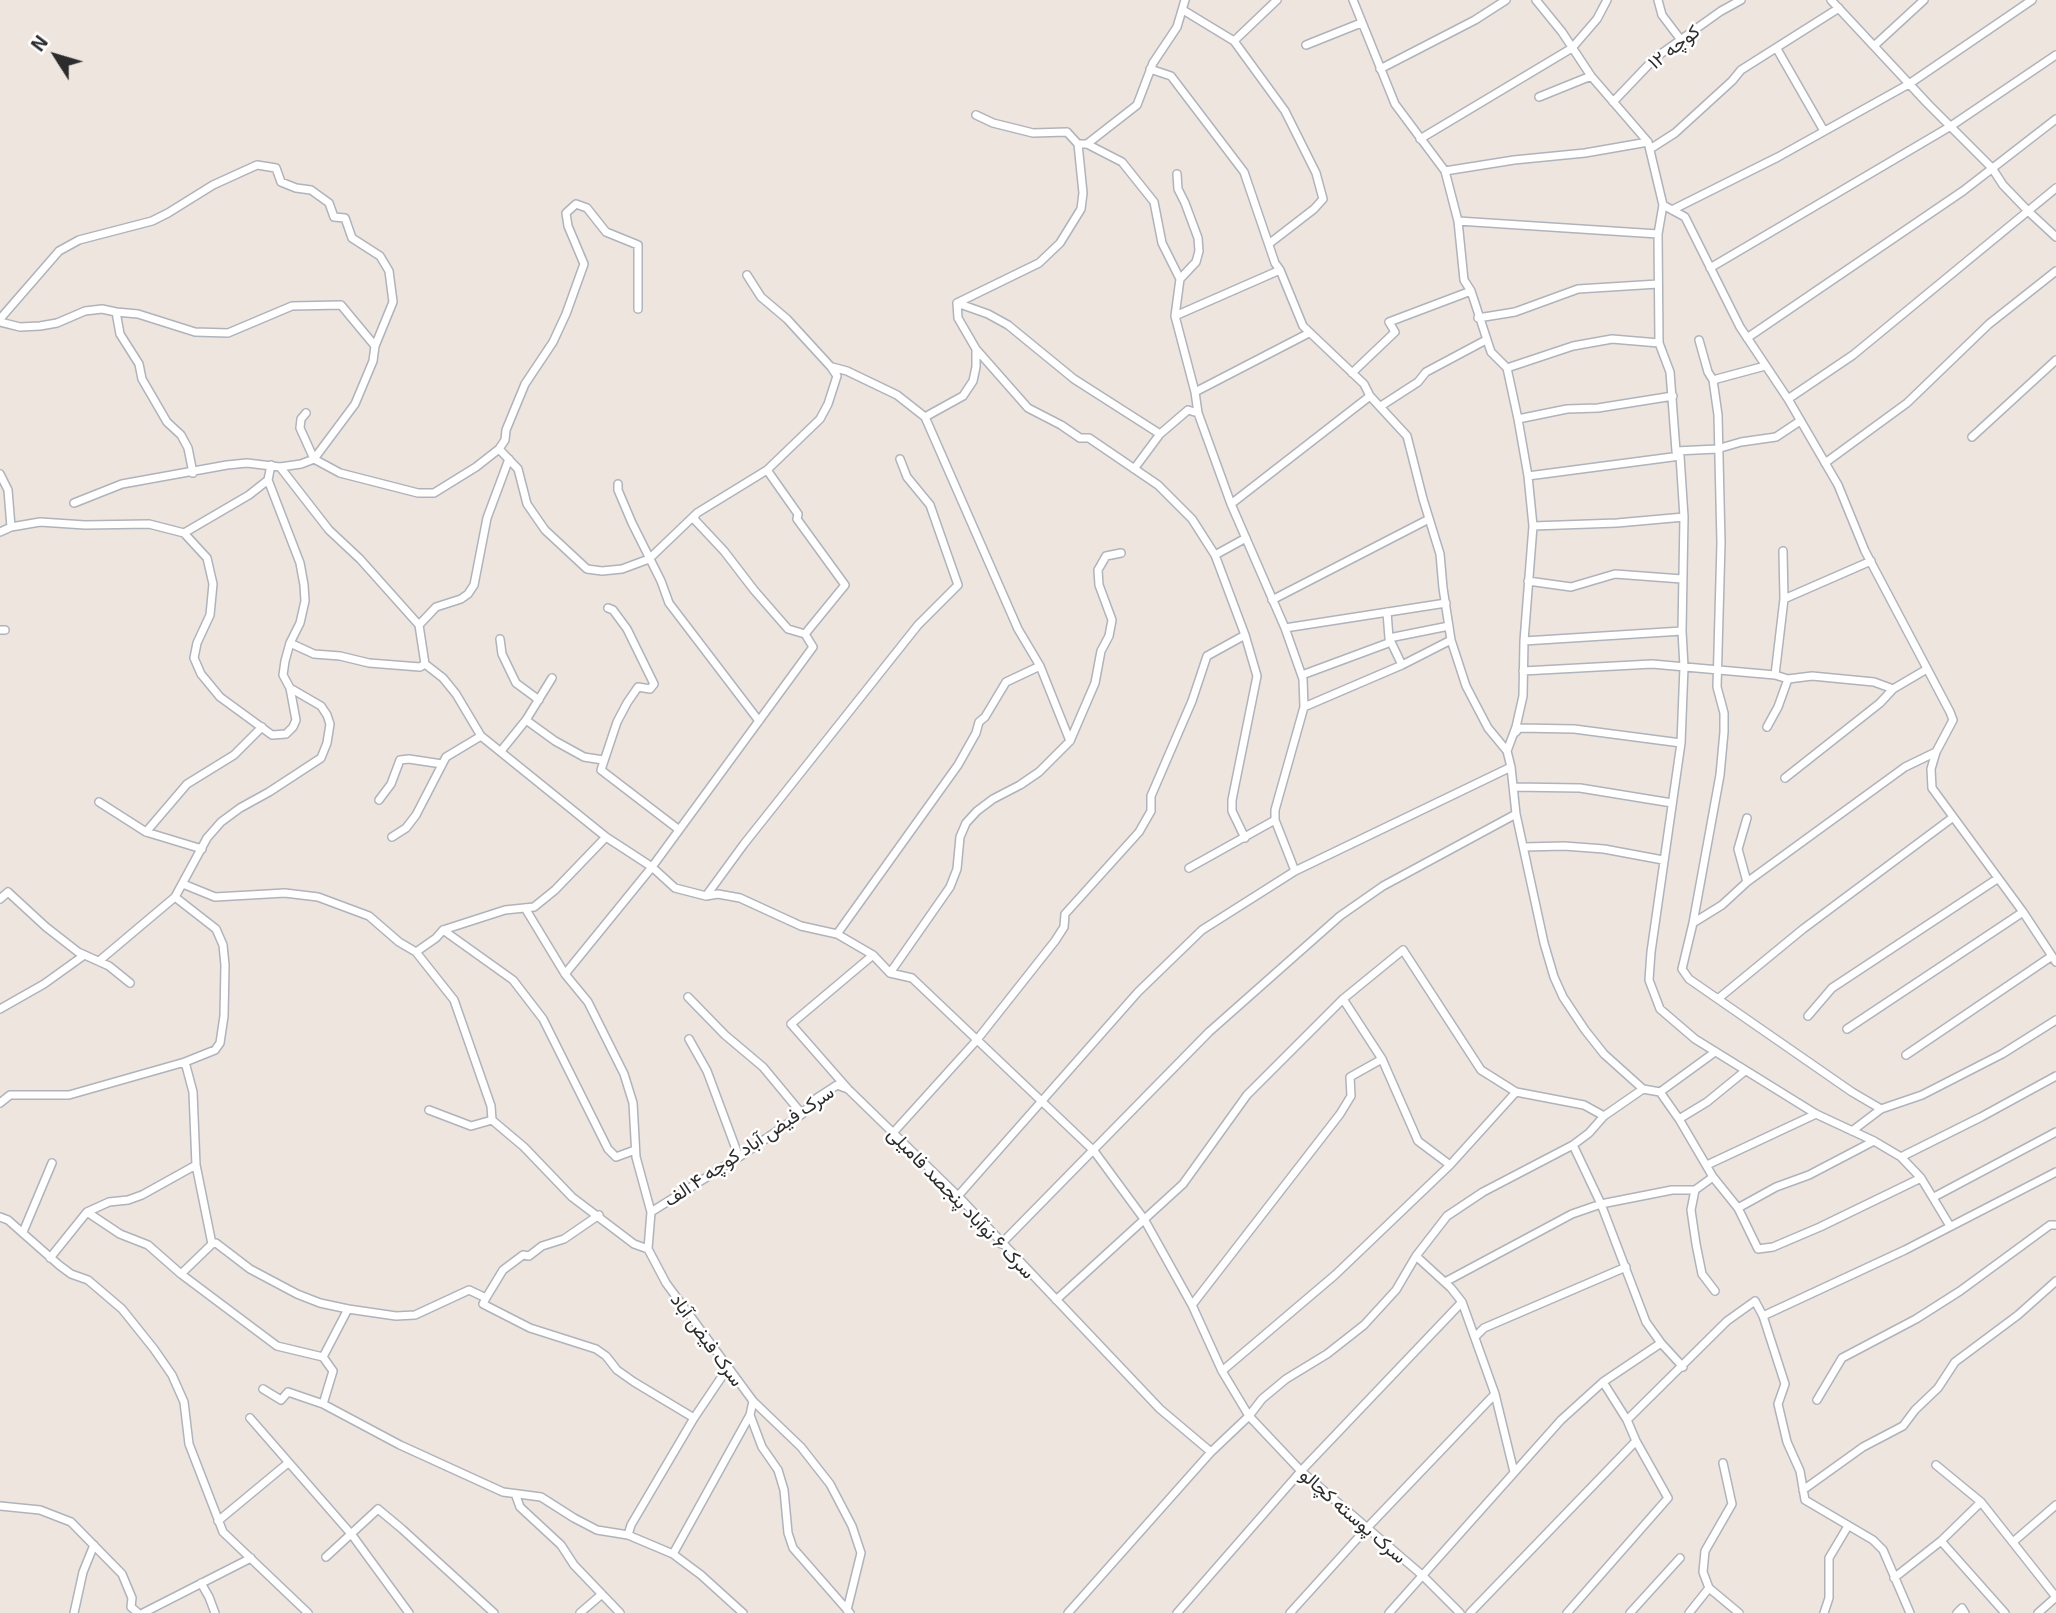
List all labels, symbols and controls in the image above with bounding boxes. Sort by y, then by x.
street label: کوچه ۱۲ [1644,20,1704,74]
north arrow [21,21,91,91]
text: N [26,31,52,55]
street label: سرک فيض آباد کوچه ۴ الف [660,1081,838,1211]
street label: سرک ۶ نوآباد پنجصد فامیلی [883,1122,1039,1284]
street label: سرک فيض آباد [666,1289,748,1391]
street label: سرک پوسته کچالو [1295,1464,1411,1568]

